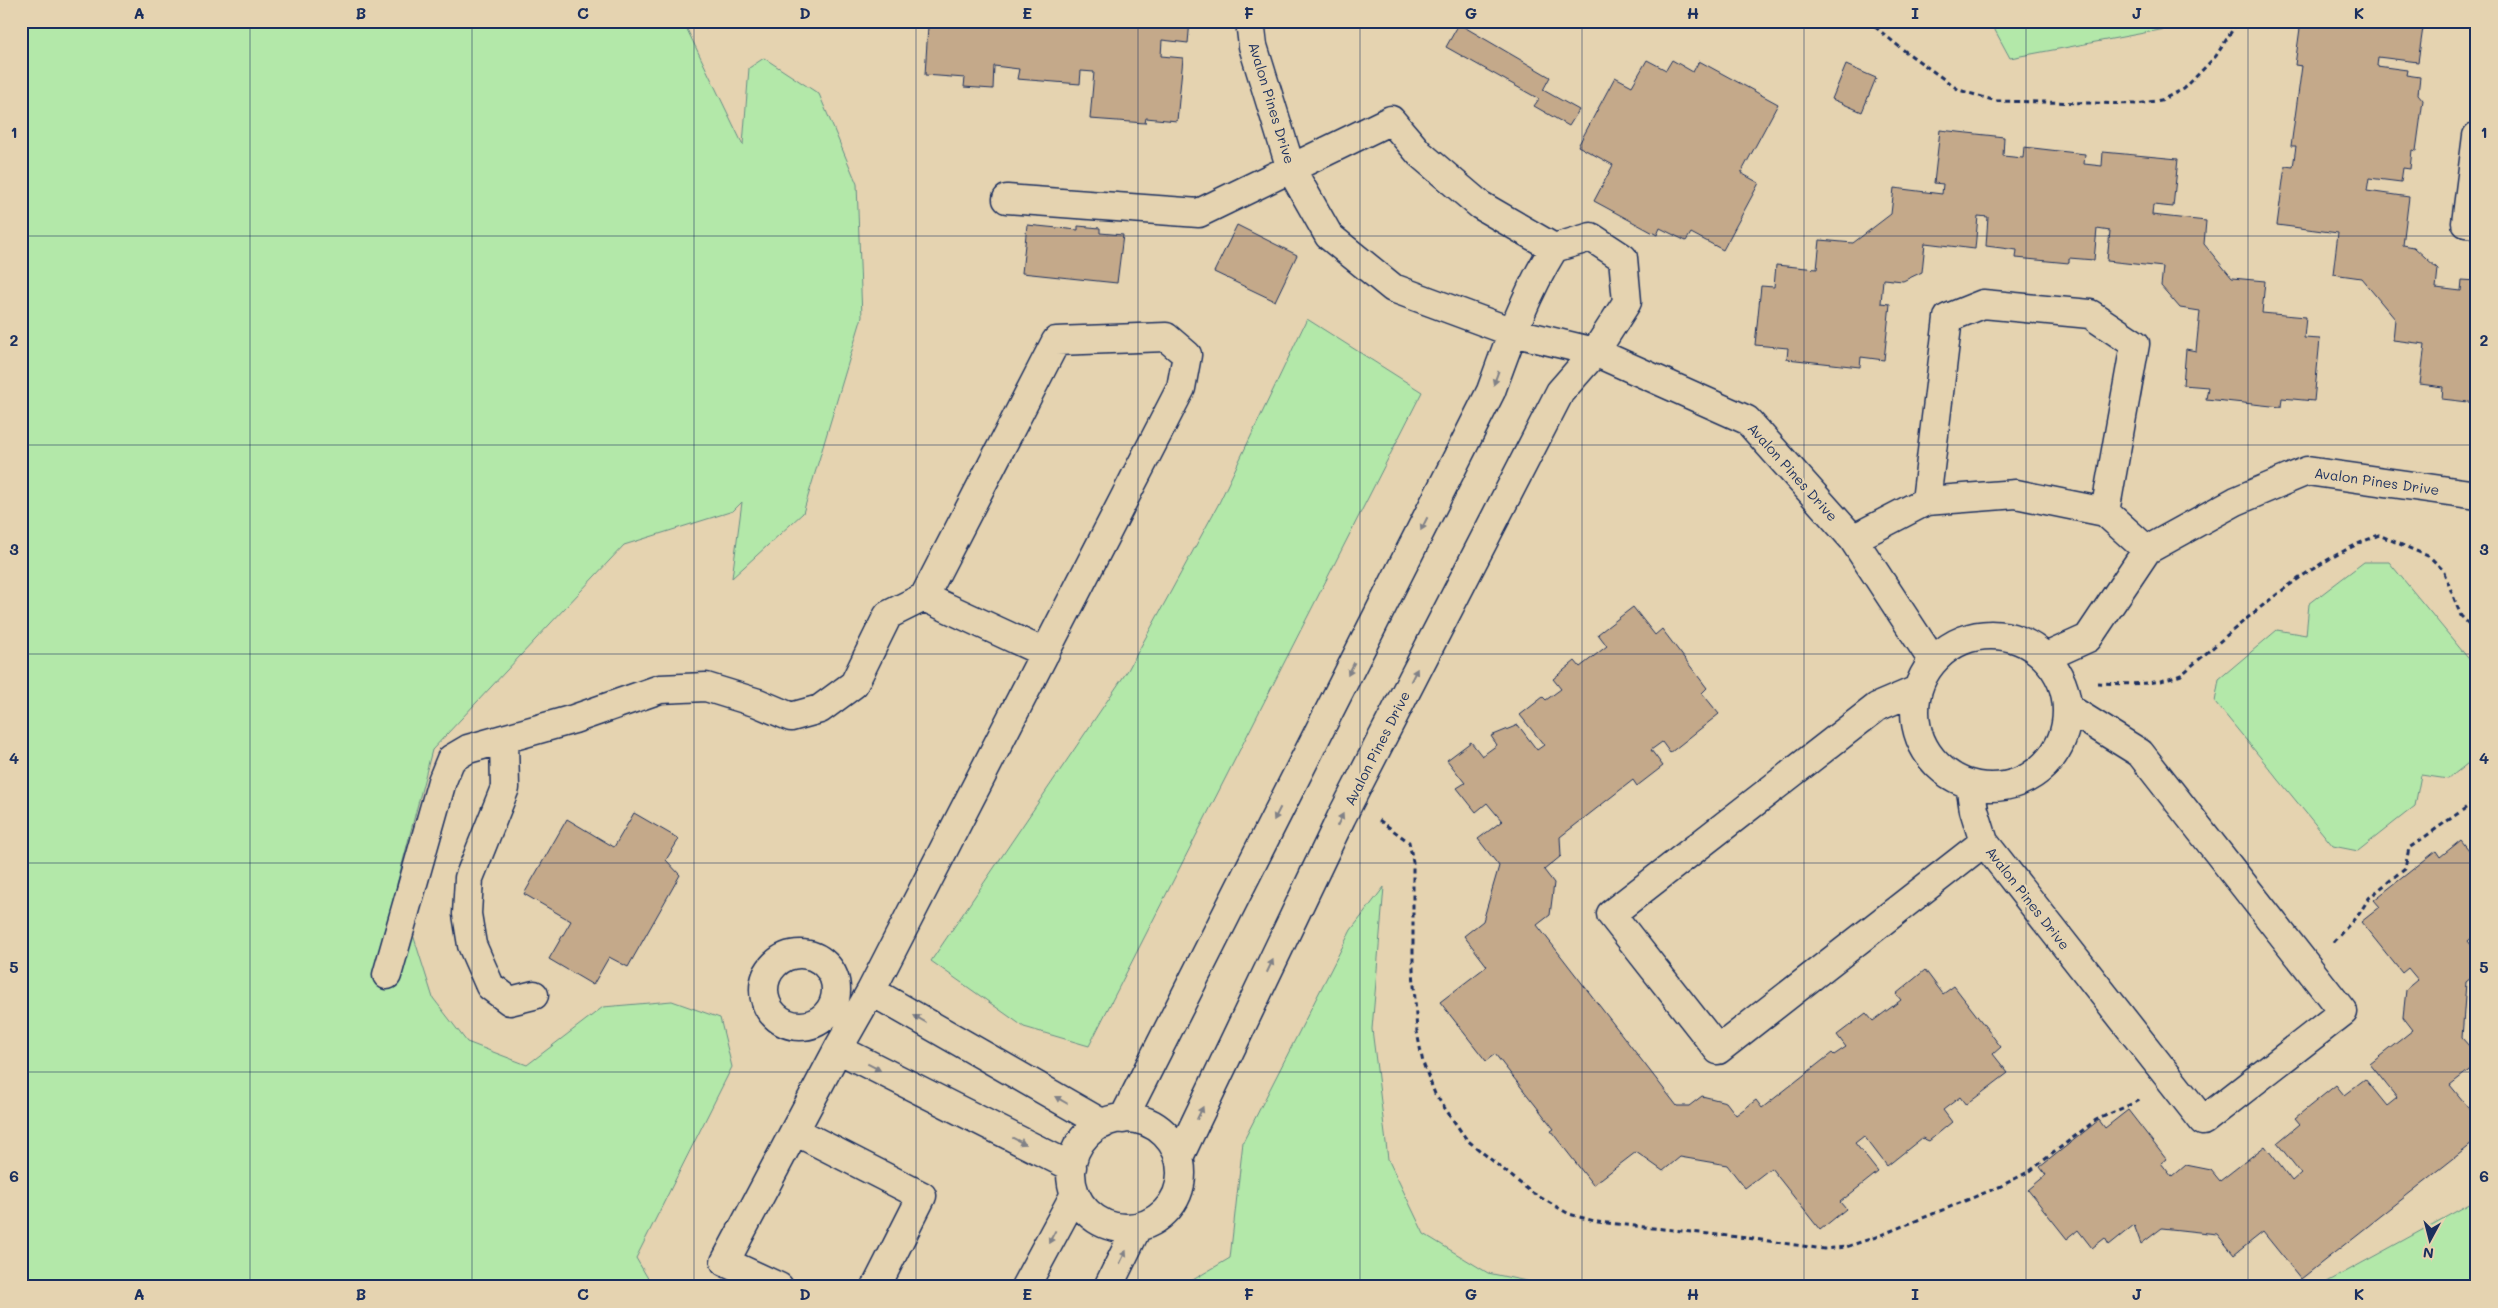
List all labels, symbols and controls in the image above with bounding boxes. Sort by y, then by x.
text: A [133,2,145,23]
text: B [356,2,366,23]
text: C [577,2,589,23]
text: D [799,2,811,23]
text: E [1022,2,1032,23]
text: F [1244,2,1254,23]
text: G [1465,2,1477,23]
text: H [1687,2,1699,23]
text: I [1911,2,1919,23]
text: J [2132,2,2142,23]
text: K [2354,2,2364,23]
street label: Avalon Pines Drive [1244,40,1300,166]
text: 1 [10,121,18,142]
text: 1 [2480,121,2488,142]
text: 2 [10,329,19,350]
text: 2 [2480,329,2489,350]
one-way arrow [1492,371,1500,386]
street label: Avalon Pines Drive [1744,419,1842,525]
street label: Avalon Pines Drive [2313,463,2441,499]
one-way arrow [1420,516,1428,531]
text: 3 [9,538,19,559]
text: 3 [2479,538,2489,559]
one-way arrow [1347,661,1355,676]
one-way arrow [1410,668,1418,682]
street label: Avalon Pines Drive [1340,688,1414,808]
text: 4 [9,747,19,768]
text: 4 [2479,747,2489,768]
one-way arrow [1273,806,1281,821]
one-way arrow [1336,813,1344,827]
street label: Avalon Pines Drive [1982,843,2074,953]
text: 5 [9,956,19,977]
text: 5 [2479,956,2489,977]
one-way arrow [1266,959,1274,974]
one-way arrow [913,1015,926,1024]
one-way arrow [867,1063,881,1071]
one-way arrow [1054,1096,1067,1105]
one-way arrow [1196,1106,1204,1120]
one-way arrow [1012,1137,1026,1145]
text: 6 [9,1165,19,1186]
text: 6 [2479,1165,2489,1186]
north arrow [2406,1216,2456,1266]
one-way arrow [1048,1230,1056,1244]
text: N [2422,1243,2435,1263]
one-way arrow [1119,1250,1127,1264]
text: A [133,1283,145,1304]
text: B [356,1283,366,1304]
text: C [577,1283,589,1304]
text: D [799,1283,811,1304]
text: E [1022,1283,1032,1304]
text: F [1244,1283,1254,1304]
text: G [1465,1283,1477,1304]
text: H [1687,1283,1699,1304]
text: I [1911,1283,1919,1304]
text: J [2132,1283,2142,1304]
text: K [2354,1283,2364,1304]

